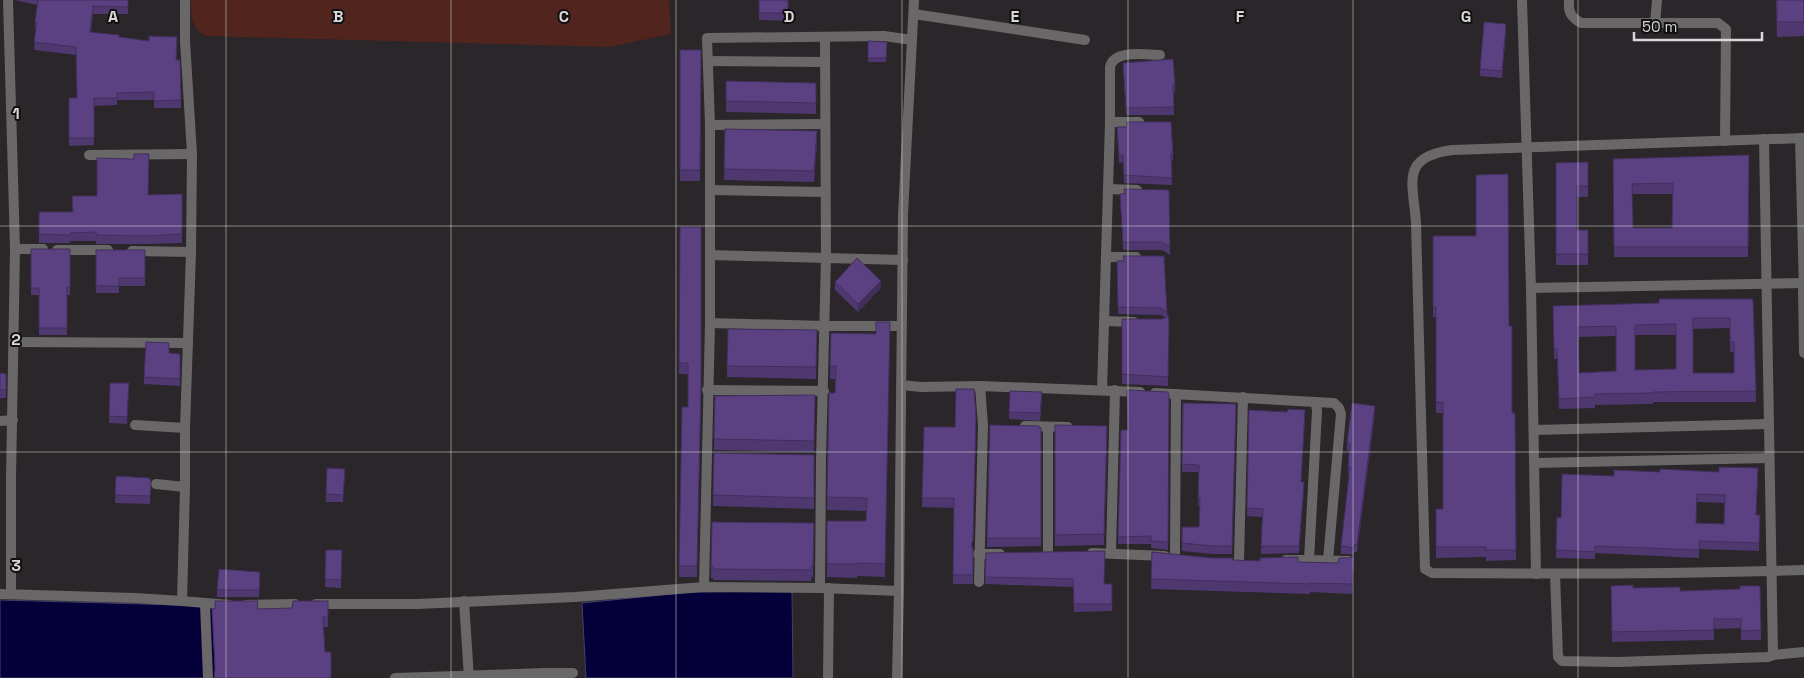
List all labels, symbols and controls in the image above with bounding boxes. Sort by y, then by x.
text: A [108,6,118,27]
text: B [333,6,343,27]
text: C [559,6,569,27]
text: D [784,6,794,27]
text: E [1011,6,1020,27]
text: F [1236,6,1245,27]
text: G [1461,6,1471,27]
scale bar [1634,10,1762,42]
text: 50 m [1642,17,1677,36]
text: 1 [12,103,20,124]
text: 2 [11,329,21,350]
text: 3 [11,555,21,576]

